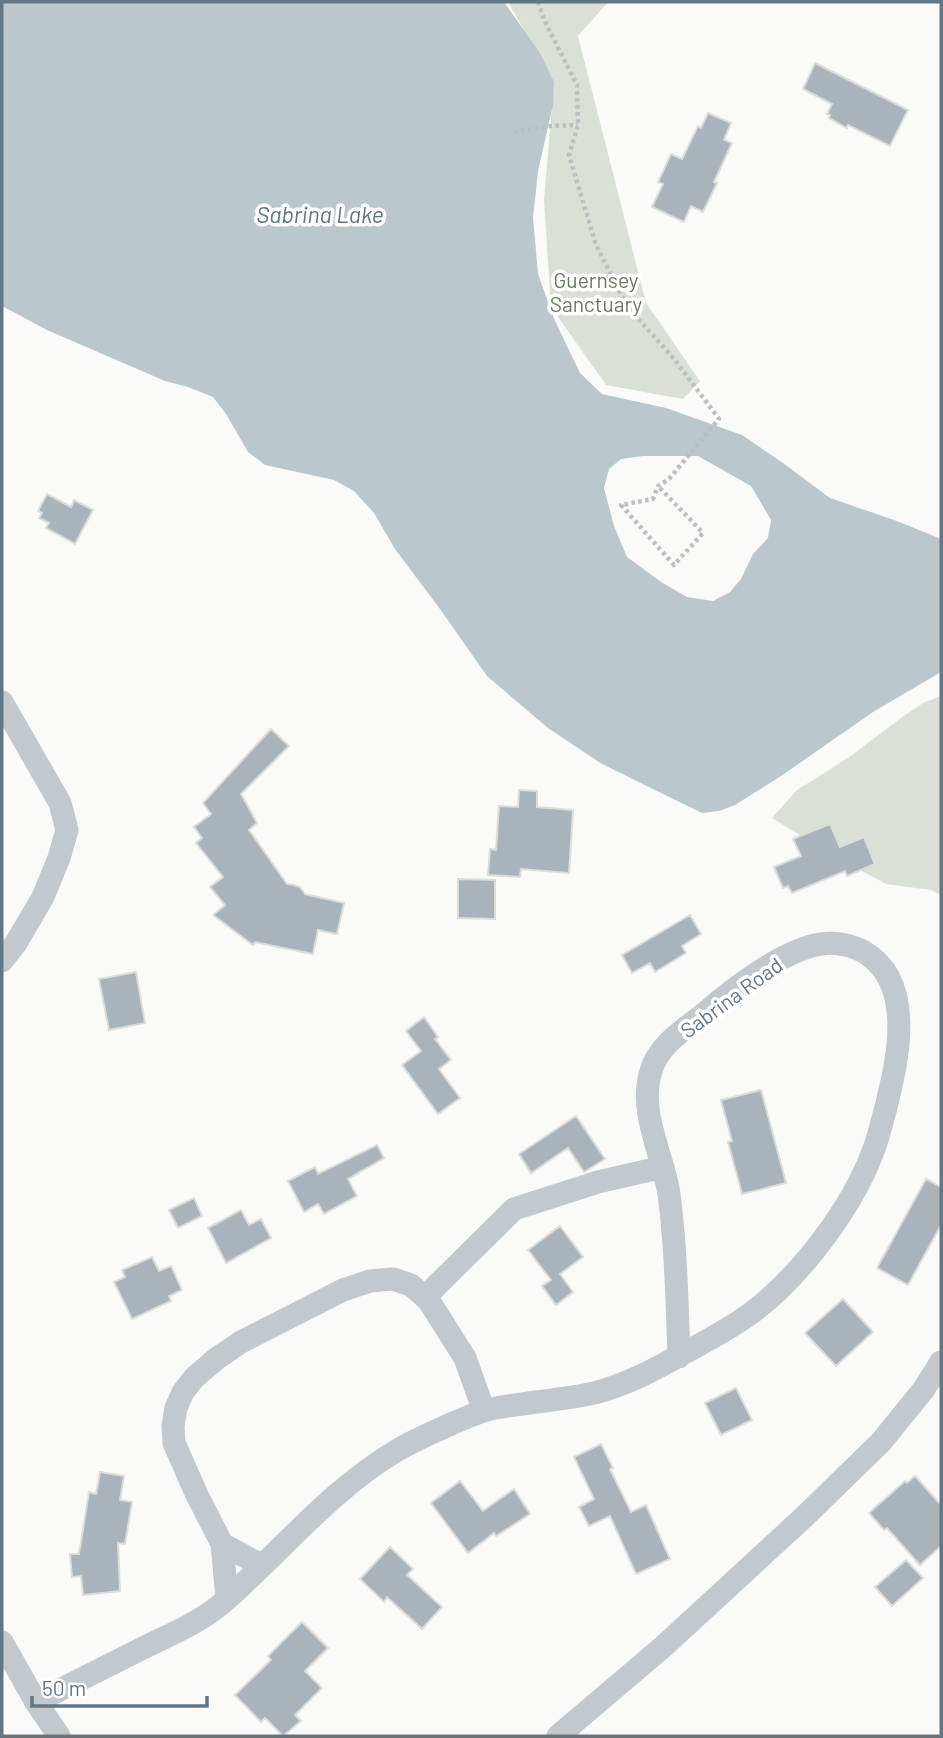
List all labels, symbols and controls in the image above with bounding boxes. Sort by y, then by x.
water label: Sabrina Lake [256,200,384,228]
park label: Guernsey Sanctuary [550,267,643,316]
street label: Sabrina Road [675,952,787,1042]
scale bar [32,1664,206,1708]
text: 50 m [42,1675,86,1700]

